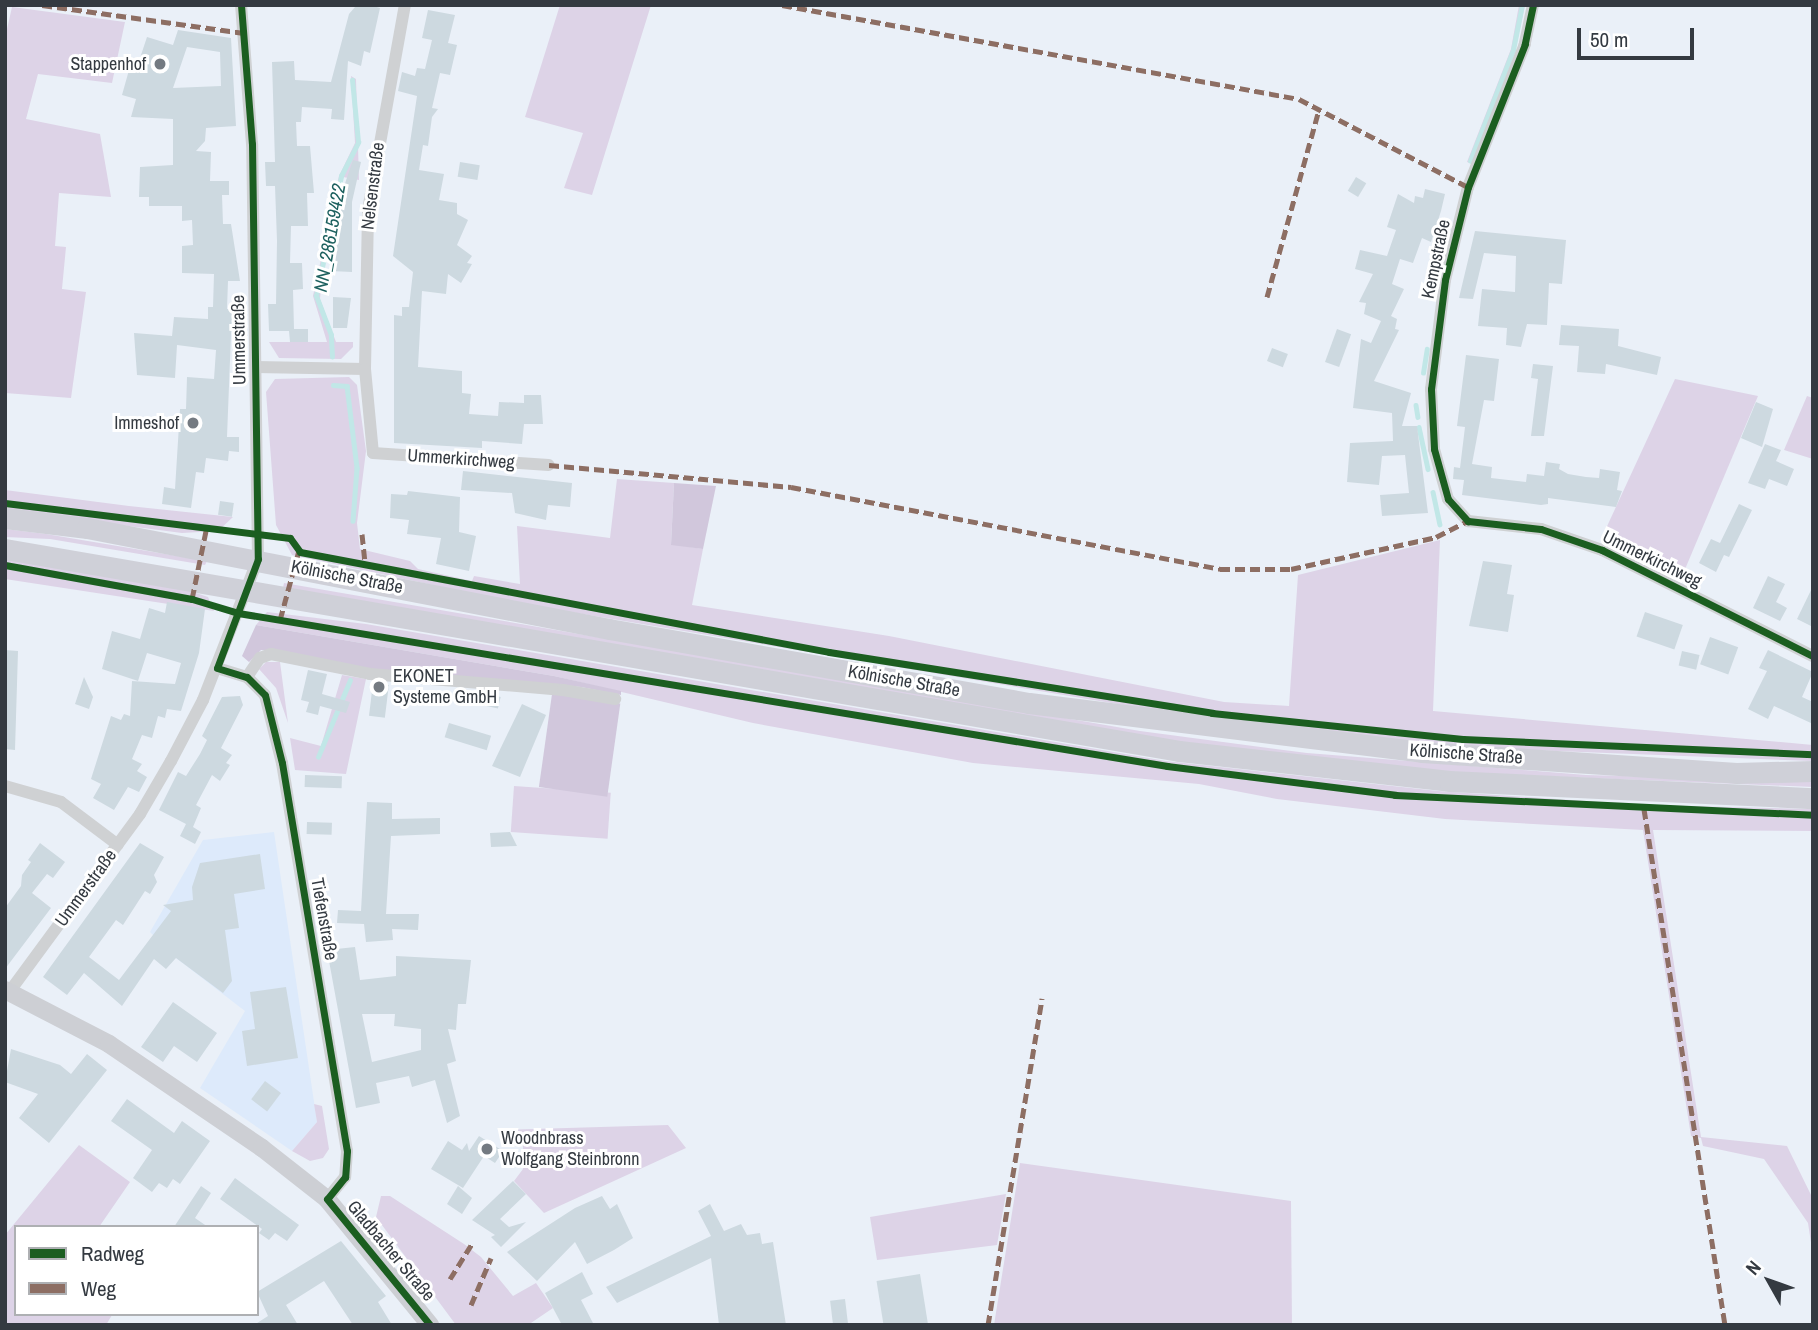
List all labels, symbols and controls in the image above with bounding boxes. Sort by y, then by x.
scale bar [1580,14,1697,58]
text: 50 m [1590,25,1628,54]
place label: Stappenhof [70,53,146,75]
marker: Stappenhof [152,56,168,72]
street label: Nelsenstraße [357,141,389,231]
water label: NN_286159422 [309,182,351,294]
street label: Kempstraße [1417,217,1455,301]
street label: Ummerstraße [227,295,251,385]
place label: Immeshof [114,412,179,434]
marker: Immeshof [185,415,201,431]
street label: Ummerkirchweg [407,444,515,474]
street label: Ummerkirchweg [1599,526,1705,592]
street label: Kölnische Straße [289,556,405,598]
street label: Kölnische Straße [846,661,962,701]
place label: EKONET Systeme GmbH [393,666,497,708]
marker: EKONET Systeme GmbH [371,679,387,695]
street label: Kölnische Straße [1409,739,1523,769]
street label: Ummerstraße [51,845,121,931]
street label: Tiefenstraße [306,876,342,962]
place label: Woodnbrass Wolfgang Steinbronn [501,1128,639,1170]
marker: Woodnbrass Wolfgang Steinbronn [479,1141,495,1157]
street label: Gladbacher Straße [343,1196,439,1306]
legend [14,1225,259,1316]
text: Radweg [81,1239,144,1268]
north arrow [1734,1246,1804,1316]
text: N [1739,1255,1766,1280]
text: Weg [81,1274,116,1303]

